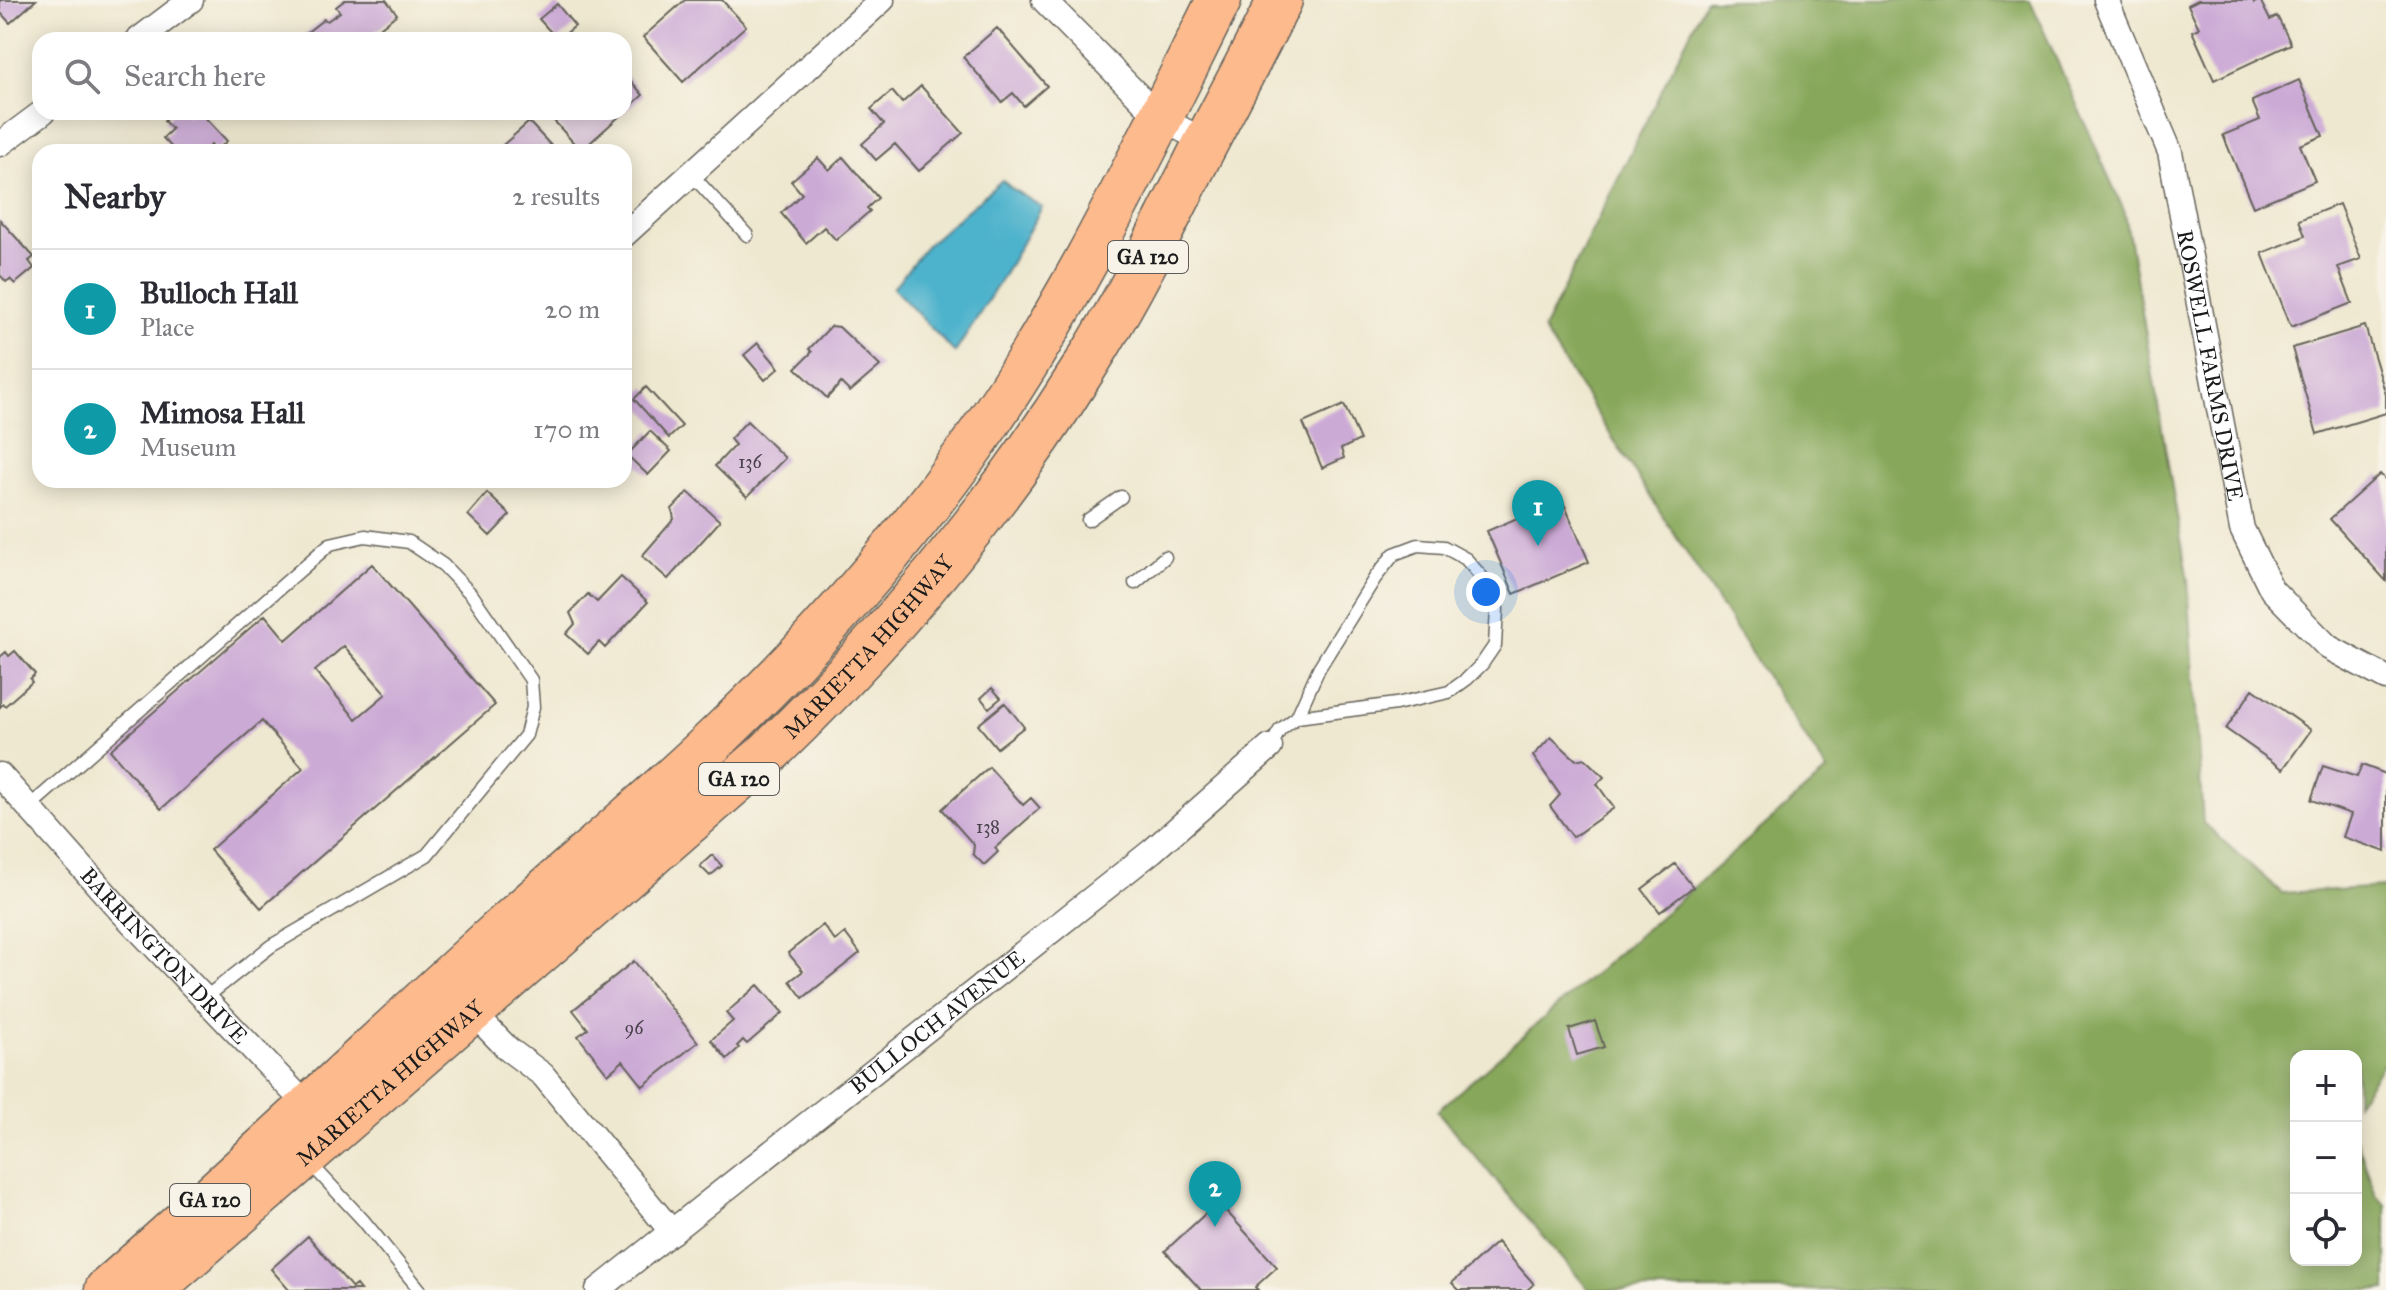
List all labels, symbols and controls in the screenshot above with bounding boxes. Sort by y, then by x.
search box [32,32,632,120]
icon: search [60,54,104,98]
text: Search here [124,58,266,94]
text: Nearby [64,176,166,217]
text: 2 results [512,180,600,212]
street label: ROSWELL FARMS DRIVE [2171,228,2249,503]
road number: GA 120 [1108,241,1188,273]
text: Bulloch Hall [140,275,298,311]
text: 1 [85,293,95,325]
text: 20 m [545,293,600,325]
text: Place [140,311,195,343]
text: Mimosa Hall [140,395,305,431]
text: 2 [84,413,96,445]
text: 170 m [533,413,600,445]
text: Museum [140,431,236,463]
house number: 136 [738,451,763,473]
pin: 1 [1512,480,1564,546]
street label: MARIETTA HIGHWAY [778,549,960,745]
your location [1466,572,1506,612]
road number: GA 120 [699,763,779,795]
house number: 138 [976,816,1000,838]
street label: BARRINGTON DRIVE [74,862,254,1050]
street label: BULLOCH AVENUE [844,944,1030,1100]
street label: MARIETTA HIGHWAY [291,994,490,1172]
house number: 96 [625,1017,644,1039]
map controls [2290,1050,2362,1266]
button: + [2290,1050,2362,1122]
button: − [2290,1122,2362,1194]
pin: 2 [1189,1161,1241,1227]
road number: GA 120 [170,1184,250,1216]
button: locate [2290,1194,2362,1266]

